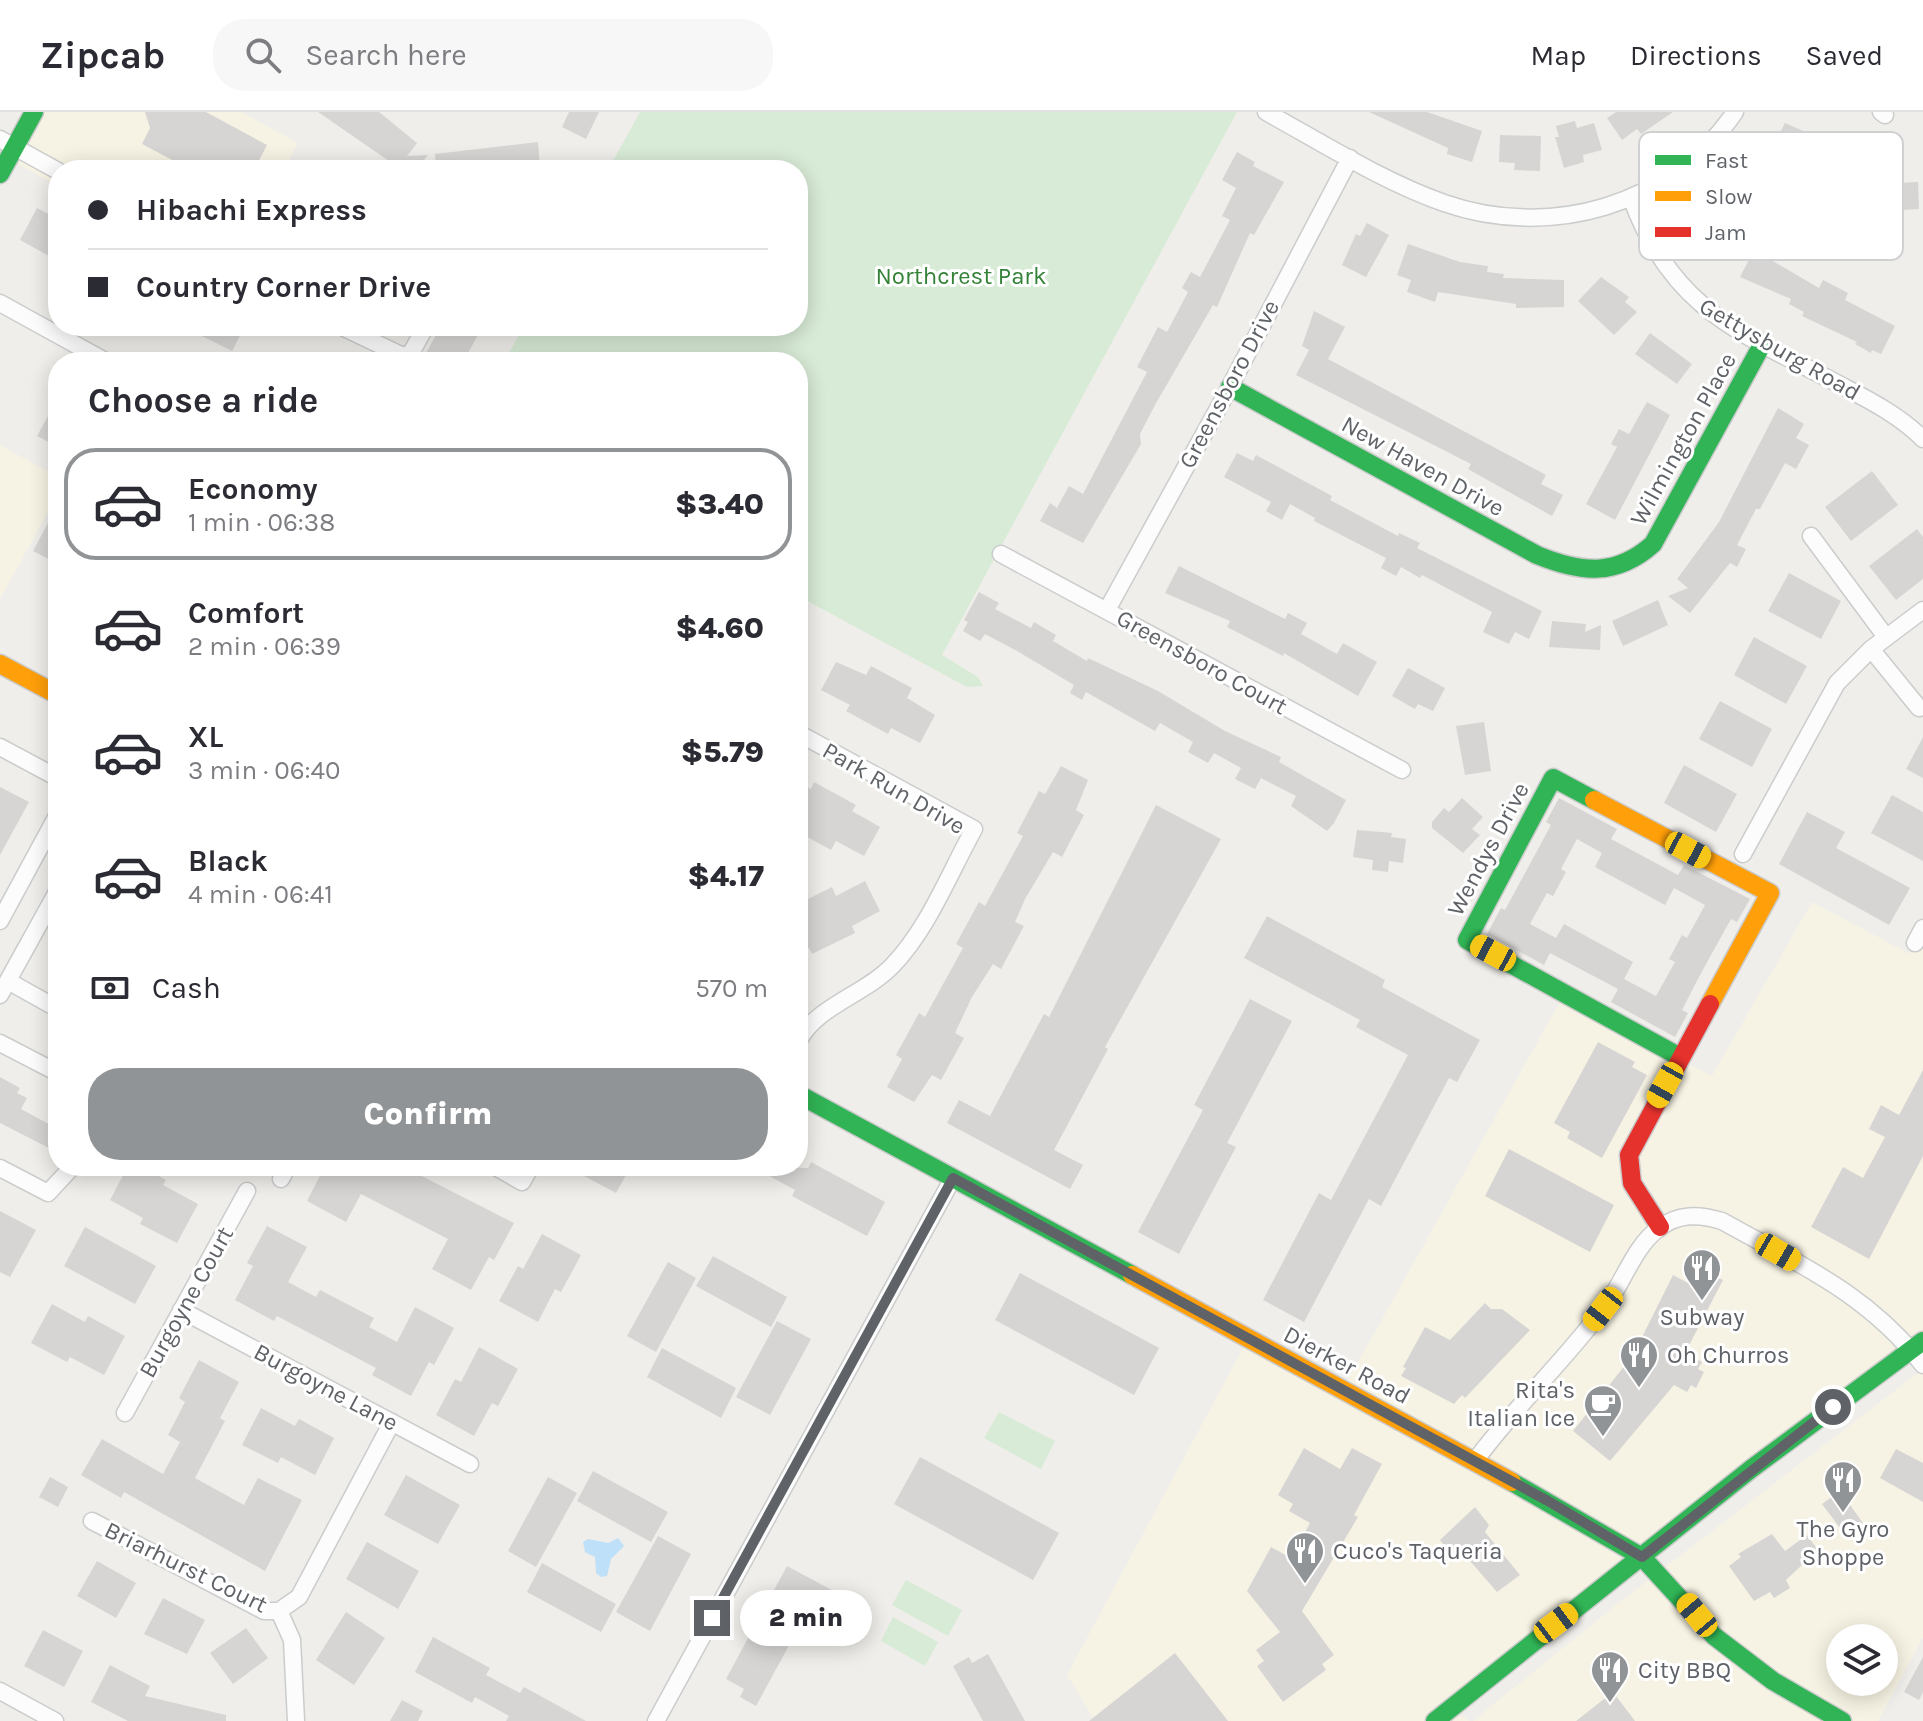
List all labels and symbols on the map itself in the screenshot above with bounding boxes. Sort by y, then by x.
legend [1639,132,1903,260]
text: Fast [1705,148,1748,174]
text: Slow [1705,184,1752,210]
text: Jam [1705,220,1747,246]
park label: Northcrest Park [875,262,1047,290]
street label: Gettysburg Road [1695,292,1865,406]
street label: Greensboro Drive [1173,295,1285,473]
street label: Wilmington Place [1624,348,1742,530]
street label: New Haven Drive [1337,410,1509,522]
street label: Greensboro Court [1112,604,1292,720]
street label: Park Run Drive [818,736,970,840]
street label: Wendys Drive [1441,777,1535,921]
car [1661,828,1715,872]
car [1466,931,1520,975]
car [1643,1058,1687,1112]
street label: Burgoyne Court [133,1222,239,1382]
car [1751,1230,1805,1274]
restaurant icon: Subway [1681,1247,1723,1302]
car [1579,1283,1627,1335]
place label: Subway [1659,1303,1745,1331]
street label: Dierker Road [1279,1320,1415,1410]
restaurant icon: Oh Churros [1618,1334,1660,1389]
street label: Burgoyne Lane [249,1337,403,1437]
place label: Oh Churros [1667,1341,1790,1369]
place label: Rita's Italian Ice [1467,1376,1575,1432]
cafe icon: Rita's Italian Ice [1582,1383,1624,1438]
route start [1815,1389,1851,1425]
restaurant icon: The Gyro Shoppe [1822,1459,1864,1514]
street label: Briarhurst Court [100,1515,272,1619]
place label: The Gyro Shoppe [1797,1515,1889,1571]
restaurant icon: Cuco's Taqueria [1284,1530,1326,1585]
place label: Cuco's Taqueria [1333,1537,1502,1565]
car [1672,1589,1722,1641]
callout: 2 min [740,1590,872,1646]
car [1530,1599,1582,1647]
route end [694,1600,730,1636]
restaurant icon: City BBQ [1589,1649,1631,1704]
place label: City BBQ [1638,1656,1731,1684]

